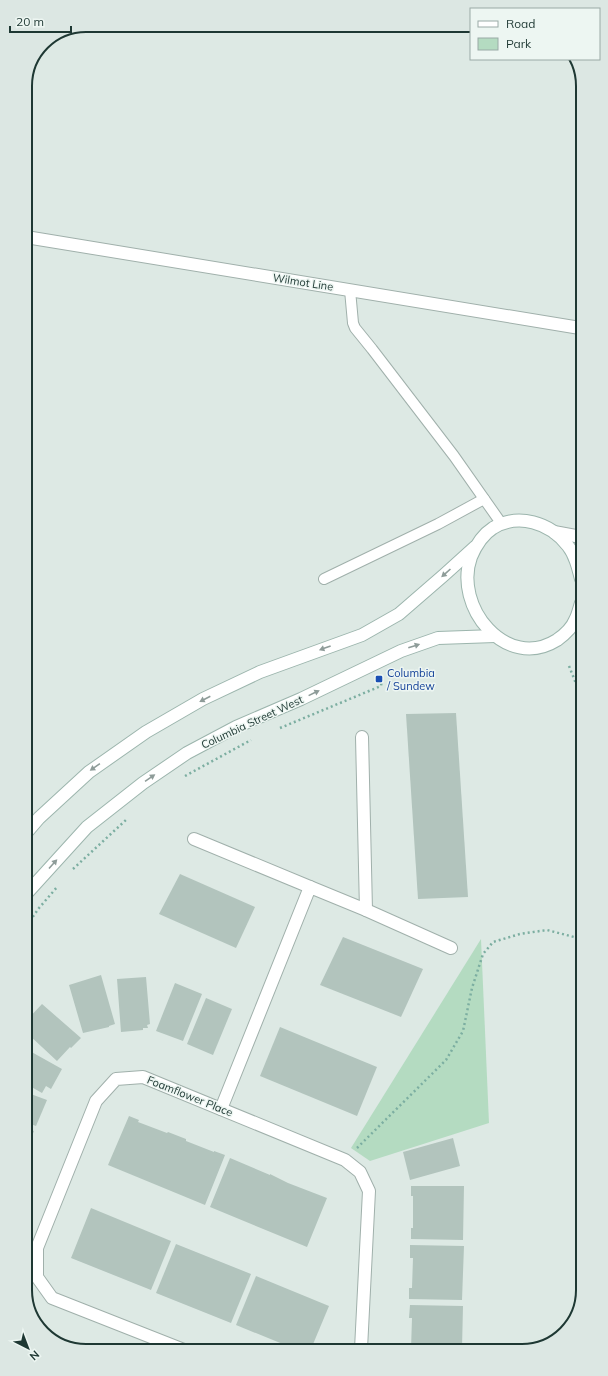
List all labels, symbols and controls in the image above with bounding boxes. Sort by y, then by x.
scale bar [10,8,71,34]
legend [470,8,600,60]
text: 20 m [16,14,44,29]
text: Road [506,16,535,31]
text: Park [506,36,532,51]
street label: Wilmot Line [272,270,334,294]
one-way arrow [441,568,451,578]
one-way arrow [408,643,420,649]
one-way arrow [319,645,331,651]
place label: Columbia / Sundew [386,666,435,693]
marker: Columbia / Sundew [374,674,384,684]
one-way arrow [309,689,320,696]
street label: Columbia Street West [199,692,305,752]
one-way arrow [200,695,211,702]
one-way arrow [90,763,100,771]
one-way arrow [144,774,155,782]
one-way arrow [48,859,58,869]
street label: Foamflower Place [145,1072,235,1120]
north arrow [8,1328,48,1368]
text: N [27,1347,42,1363]

